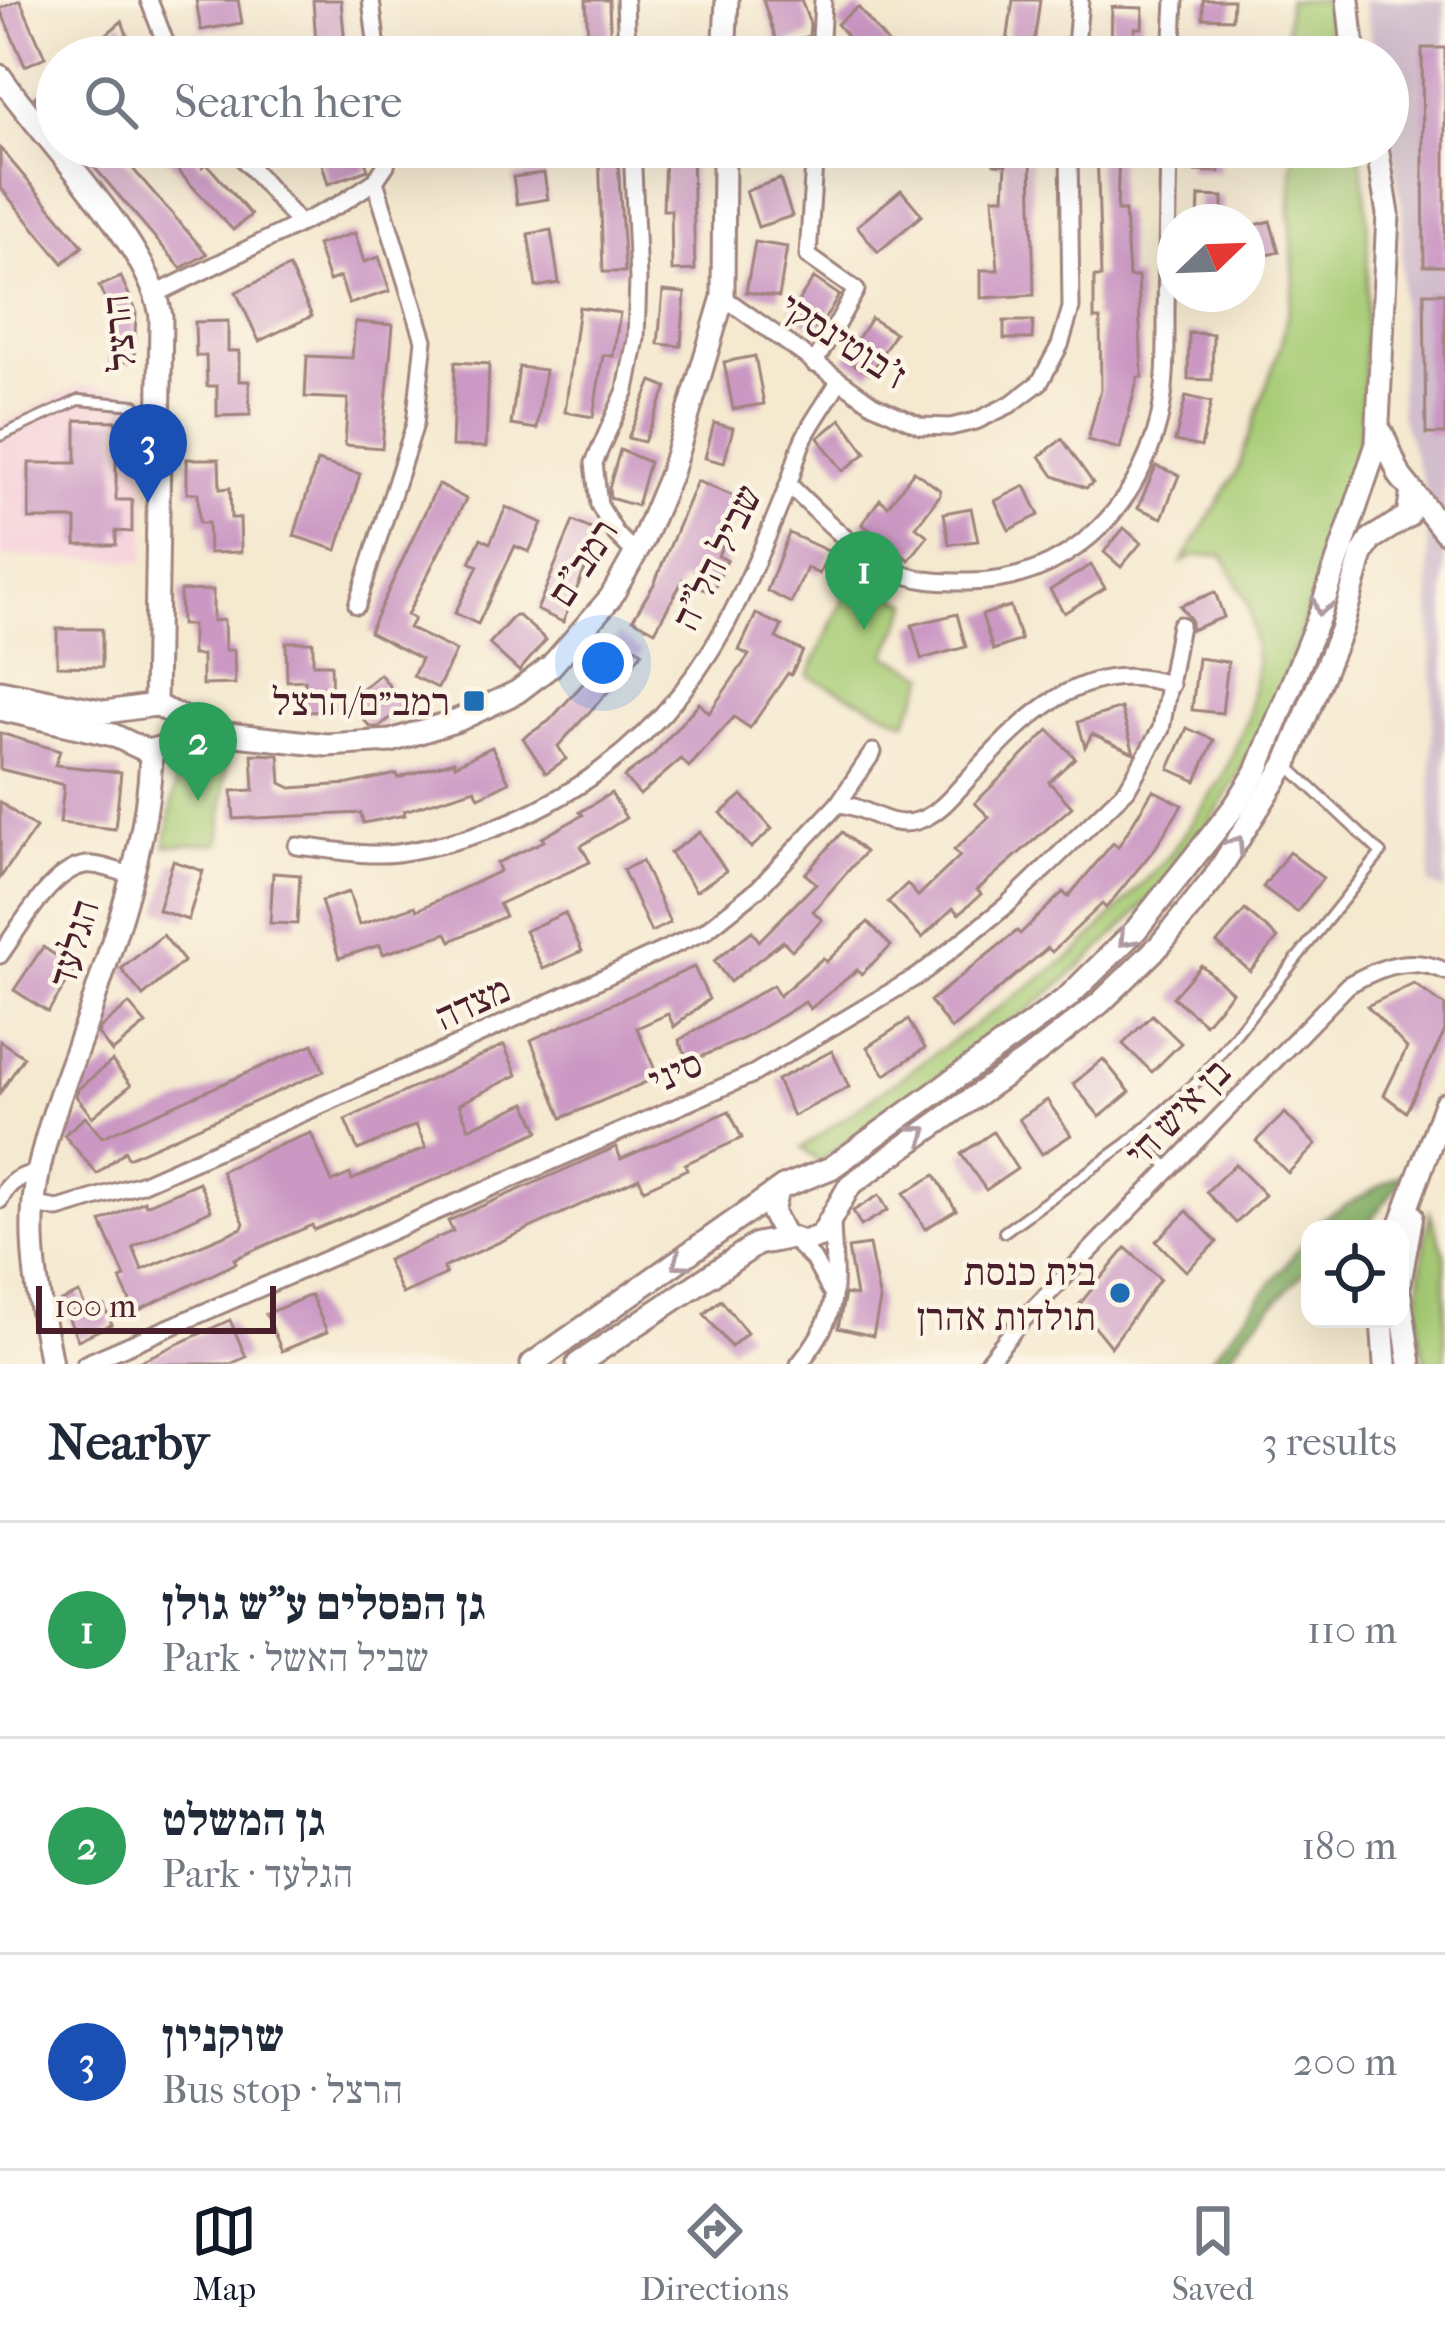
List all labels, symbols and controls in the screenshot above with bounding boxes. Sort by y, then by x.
search box [36,36,1409,168]
icon: search [78,69,144,135]
text: Search here [174,76,402,129]
north arrow [1157,204,1265,312]
street label: ז'בוטינסקי [772,283,915,399]
street label: הרצל [92,292,146,374]
pin: 3 [109,404,187,503]
street label: שביל הל"ה [662,477,772,638]
street label: רמב"ם [538,510,628,615]
pin: 1 [825,531,903,630]
one-way arrow [1311,596,1336,617]
your location [573,633,633,693]
place label: רמב״ם/הרצל [272,679,450,725]
marker: רמב״ם/הרצל [461,688,487,714]
pin: 2 [159,702,237,801]
one-way arrow [1222,835,1244,857]
street label: הגלעד [39,894,109,993]
one-way arrow [1119,925,1141,947]
street label: מצדה [428,966,517,1040]
street label: סיני [641,1040,709,1104]
street label: בן איש חי [1115,1049,1240,1176]
one-way arrow [907,1125,928,1147]
map controls [1301,1220,1409,1328]
button: locate [1301,1220,1409,1328]
one-way arrow [671,1247,693,1269]
place label: בית כנסת תולדות אהרן [917,1249,1096,1340]
scale bar [36,1280,276,1333]
marker: בית כנסת תולדות אהרן [1107,1280,1133,1306]
text: 100 m [54,1287,137,1326]
text: Nearby [48,1412,209,1472]
text: 3 results [1262,1419,1397,1465]
text: גן הפסלים ע"ש גולן [162,1578,486,1631]
text: 1 [80,1607,94,1653]
text: 110 m [1307,1607,1397,1653]
text: Park · שביל האשל [162,1635,429,1681]
text: גן המשלט [162,1794,325,1847]
text: 2 [77,1823,97,1869]
text: 180 m [1301,1823,1397,1869]
text: Park · הגלעד [162,1851,353,1897]
text: שוקניון [162,2010,284,2063]
text: 3 [79,2039,95,2085]
text: 200 m [1293,2039,1397,2085]
text: Bus stop · הרצל [162,2067,403,2113]
tab: Map [191,2198,257,2309]
tab: Directions [640,2198,789,2309]
tab: Saved [1172,2198,1254,2309]

